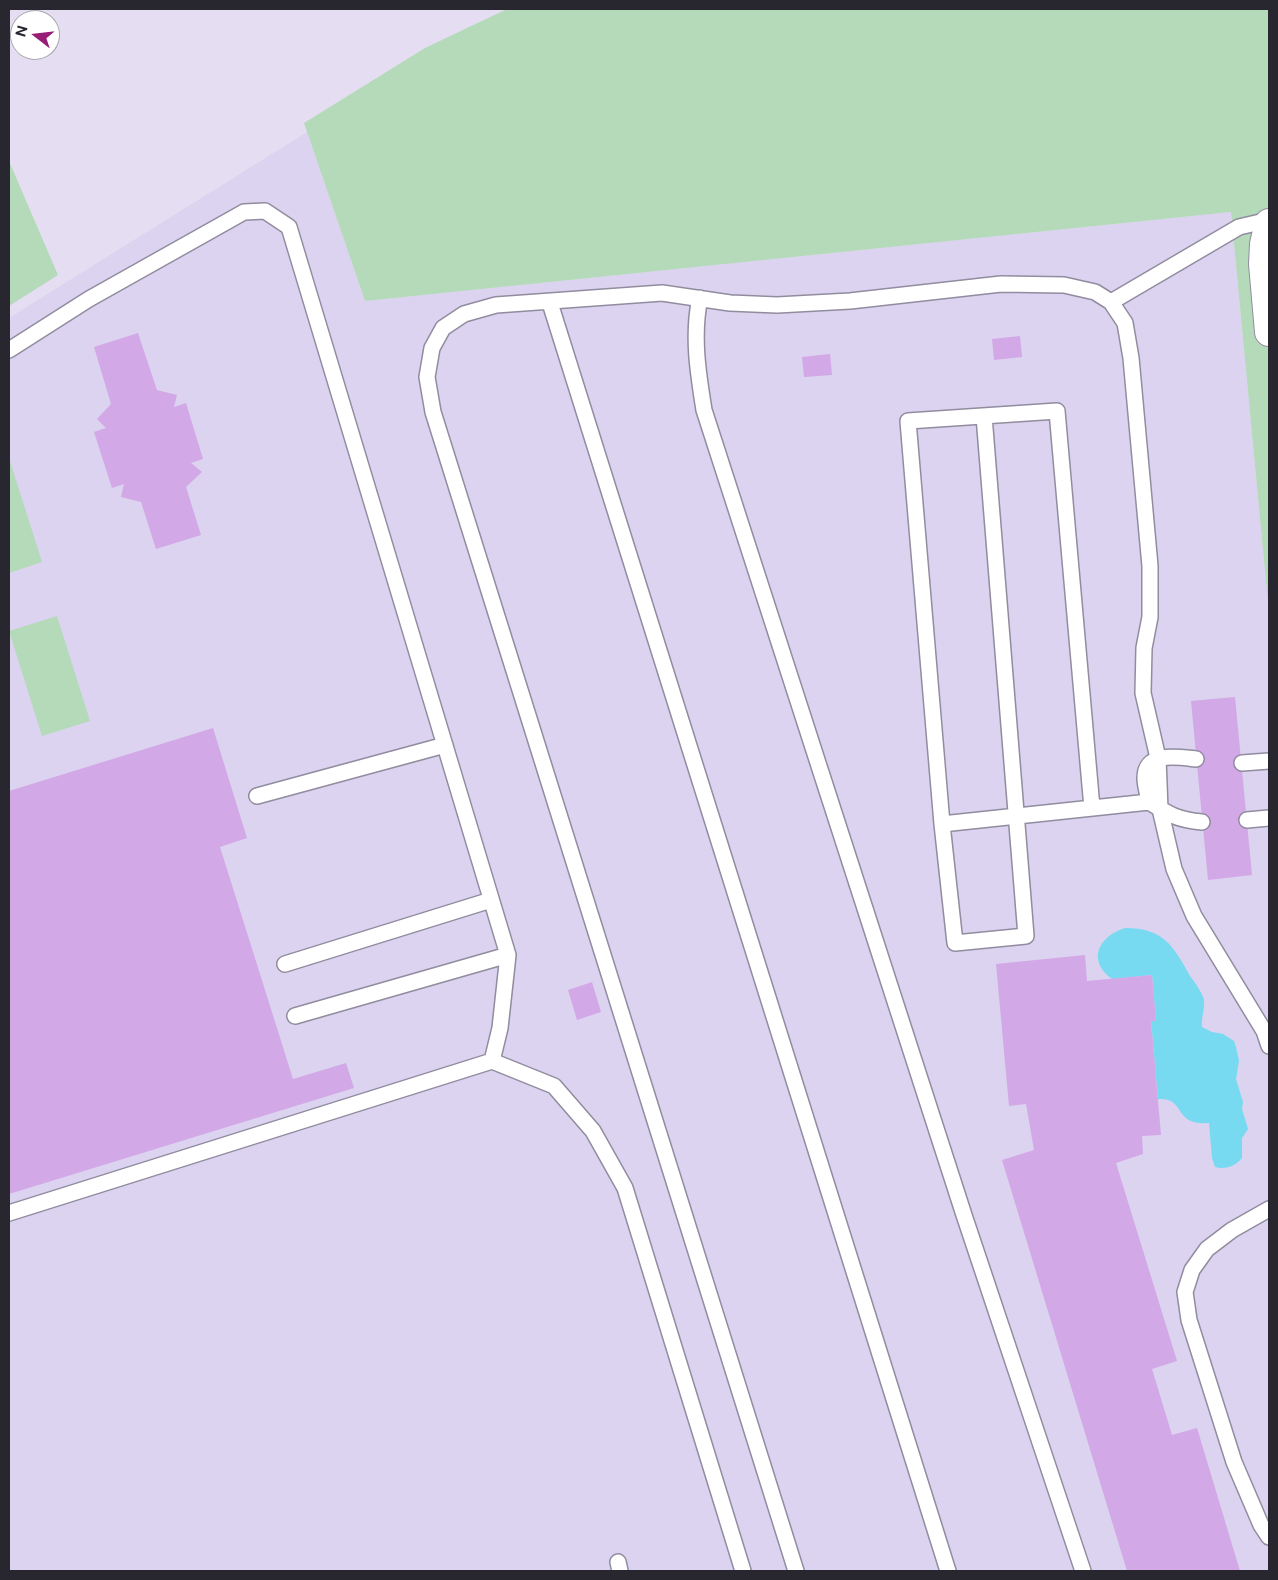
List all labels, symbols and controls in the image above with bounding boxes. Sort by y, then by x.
north arrow [10,10,60,60]
text: N [12,24,31,39]

